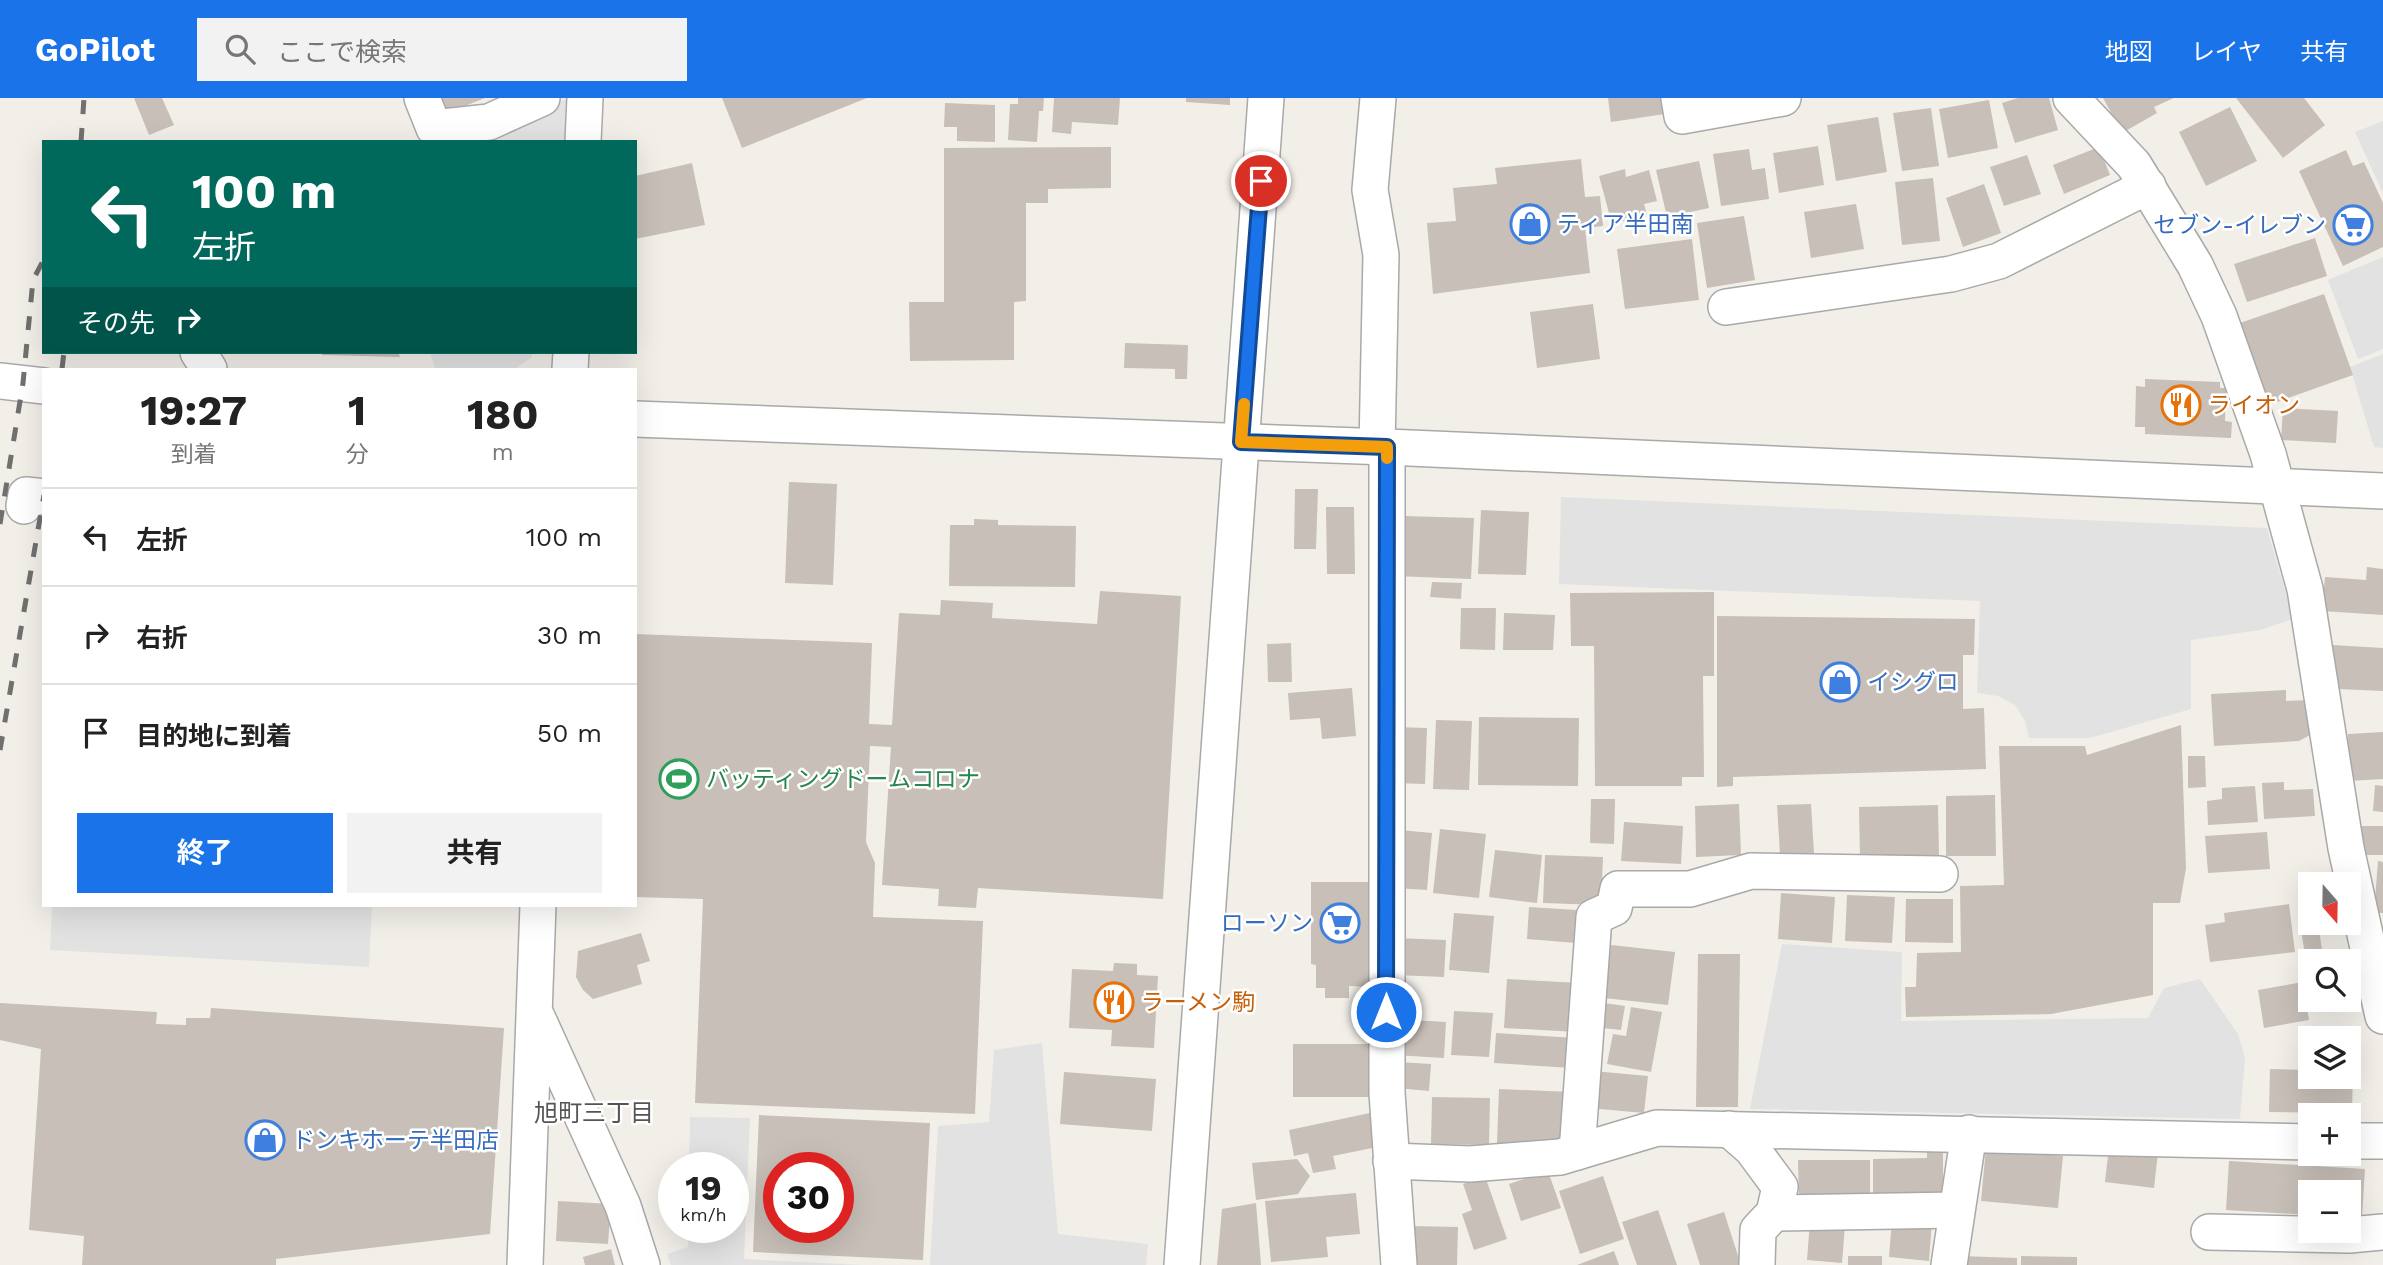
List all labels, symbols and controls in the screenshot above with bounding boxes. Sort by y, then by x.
search box [197,18,687,81]
text: GoPilot [35,30,155,69]
icon: search [221,30,259,68]
text: ここで検索 [277,37,407,67]
text: 地図 [2105,38,2153,66]
text: レイヤ [2191,38,2262,66]
text: 共有 [2300,38,2348,66]
pin [1231,151,1291,211]
text: 100 m [192,162,336,220]
icon: arrive [1242,162,1280,200]
icon: left [77,168,168,259]
shop icon: ティア半田南 [1509,203,1551,245]
supermarket icon: セブン-イレブン [2332,204,2374,246]
place label: ティア半田南 [1557,211,1694,238]
place label: セブン-イレブン [2153,212,2326,239]
text: 左折 [192,228,256,266]
icon: right [169,301,207,339]
text: その先 [77,308,155,338]
restaurant icon: ライオン [2160,384,2202,426]
text: 19:27 [141,386,247,435]
text: 1 [348,386,366,435]
text: 180 [467,390,538,439]
place label: ライオン [2208,392,2300,419]
text: m [492,439,514,466]
text: 到着 [171,441,217,468]
text: 分 [345,441,368,468]
icon: left [77,518,115,556]
text: 100 m [526,522,602,552]
text: 左折 [136,525,188,555]
icon: right [77,616,115,654]
text: 30 m [537,620,602,650]
text: 右折 [136,623,188,653]
shop icon: イシグロ [1819,661,1861,703]
place label: イシグロ [1867,669,1959,696]
icon: arrive [77,714,115,752]
text: 50 m [537,718,602,748]
text: 目的地に到着 [136,721,292,751]
sports icon: バッティングドームコロナ [658,758,700,800]
place label: バッティングドームコロナ [706,766,980,793]
button: 終了 [77,813,333,893]
button: 共有 [347,813,602,893]
north arrow [2298,872,2361,934]
map controls [2298,872,2361,1243]
supermarket icon: ローソン [1319,902,1361,944]
place label: ローソン [1221,910,1313,937]
button: search [2298,949,2361,1012]
position arrow [1349,975,1423,1049]
restaurant icon: ラーメン駒 [1093,981,1135,1023]
place label: ラーメン駒 [1141,989,1255,1016]
button: layers [2298,1026,2361,1089]
district label: 旭町三丁目 [534,1099,654,1127]
button: + [2298,1103,2361,1166]
shop icon: ドンキホーテ半田店 [244,1119,286,1161]
place label: ドンキホーテ半田店 [292,1127,499,1154]
speed limit sign: 30 [763,1152,854,1243]
text: 19 [685,1167,722,1209]
button: − [2298,1180,2361,1243]
text: km/h [680,1204,727,1225]

